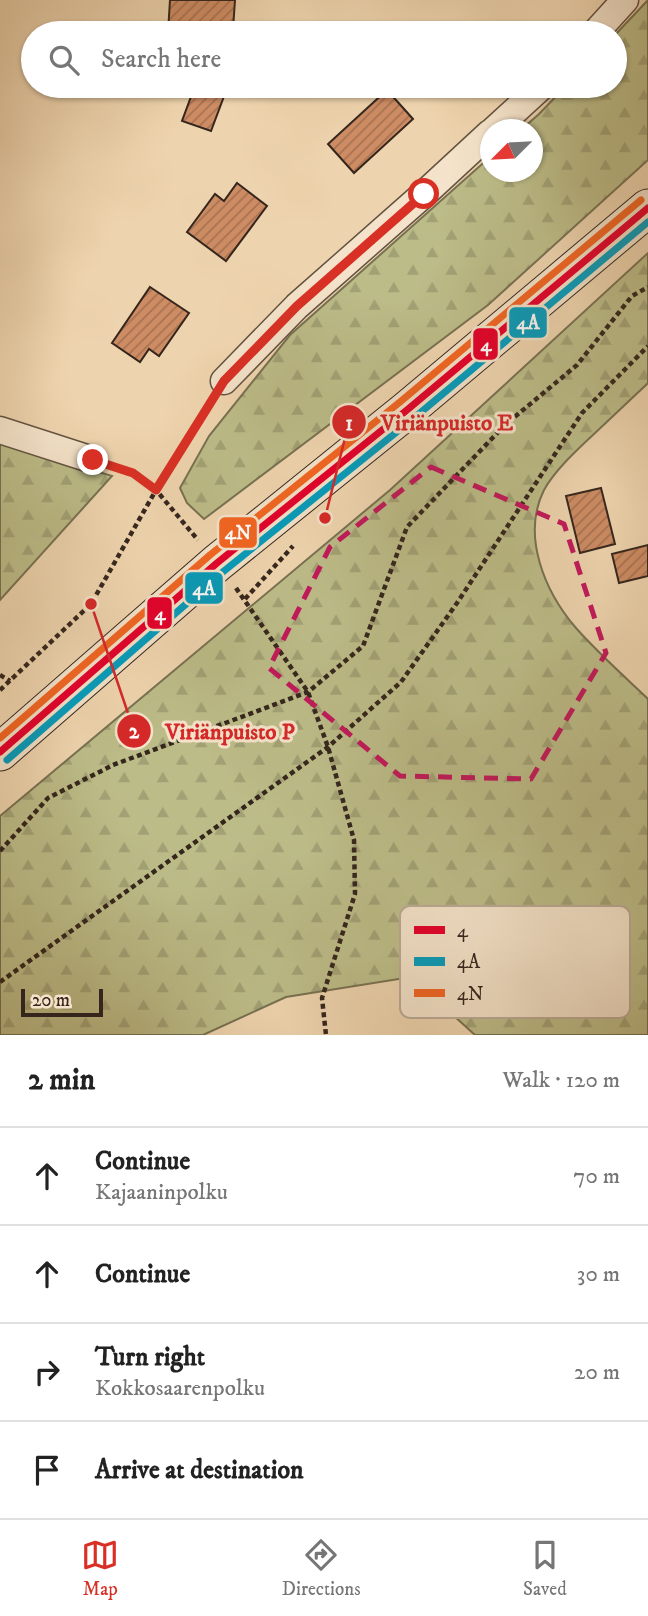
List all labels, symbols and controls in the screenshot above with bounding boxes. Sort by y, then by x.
search box [21,21,627,98]
icon: search [45,41,83,79]
text: Search here [101,43,221,76]
north arrow [480,119,543,182]
route start [408,178,439,209]
line badge: 4A [508,306,548,339]
text: 4A [516,312,540,335]
line badge: 4 [472,327,499,361]
text: 4 [481,334,493,357]
callout: Viriänpuisto E [331,400,527,444]
text: Viriänpuisto E [380,409,513,438]
text: 1 [345,411,353,437]
route end [77,444,108,475]
line badge: 4N [218,516,258,549]
text: 4N [225,522,252,545]
line badge: 4A [184,571,224,605]
text: 4A [192,578,216,601]
line badge: 4 [146,596,173,630]
text: 4 [155,603,167,626]
callout: Viriänpuisto P [116,709,309,753]
text: Viriänpuisto P [164,718,295,747]
text: 2 [129,719,140,745]
legend [400,906,630,1018]
text: 4 [457,920,469,943]
text: 4A [457,951,481,974]
text: 4N [457,983,484,1006]
scale bar [21,986,103,1018]
text: 20 m [32,989,70,1012]
text: 2 min [28,1062,95,1099]
text: Walk · 120 m [502,1066,620,1095]
text: Continue [95,1145,190,1178]
icon: ahead [28,1157,66,1195]
text: 70 m [573,1162,620,1191]
text: Kajaaninpolku [95,1178,228,1207]
icon: ahead [28,1255,66,1293]
text: Continue [95,1258,190,1291]
text: 30 m [577,1260,620,1289]
text: Turn right [95,1341,205,1374]
icon: right [28,1353,66,1391]
text: 20 m [574,1358,620,1387]
text: Kokkosaarenpolku [95,1374,265,1403]
icon: arrive [28,1451,66,1489]
text: Arrive at destination [95,1454,304,1487]
tab: Map [81,1536,119,1601]
tab: Directions [282,1536,361,1601]
tab: Saved [523,1536,567,1601]

